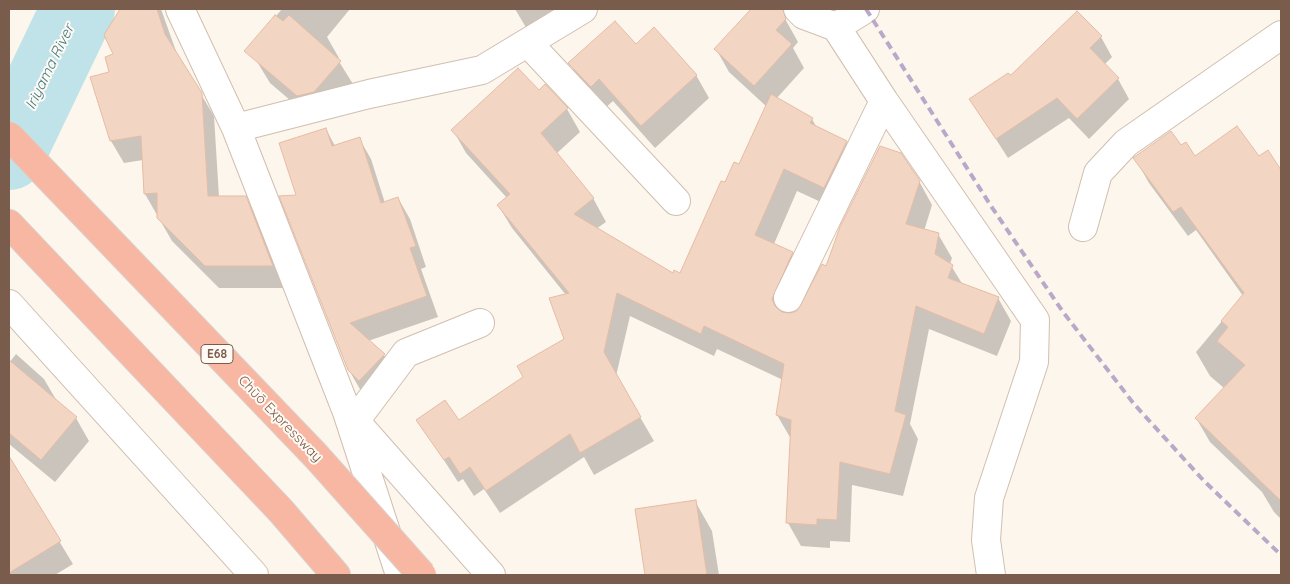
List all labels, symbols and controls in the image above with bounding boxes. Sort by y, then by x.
water label: Iriyama River [22,21,78,113]
road number: E68 [201,344,233,364]
street label: Chūō Expressway [234,372,326,466]

